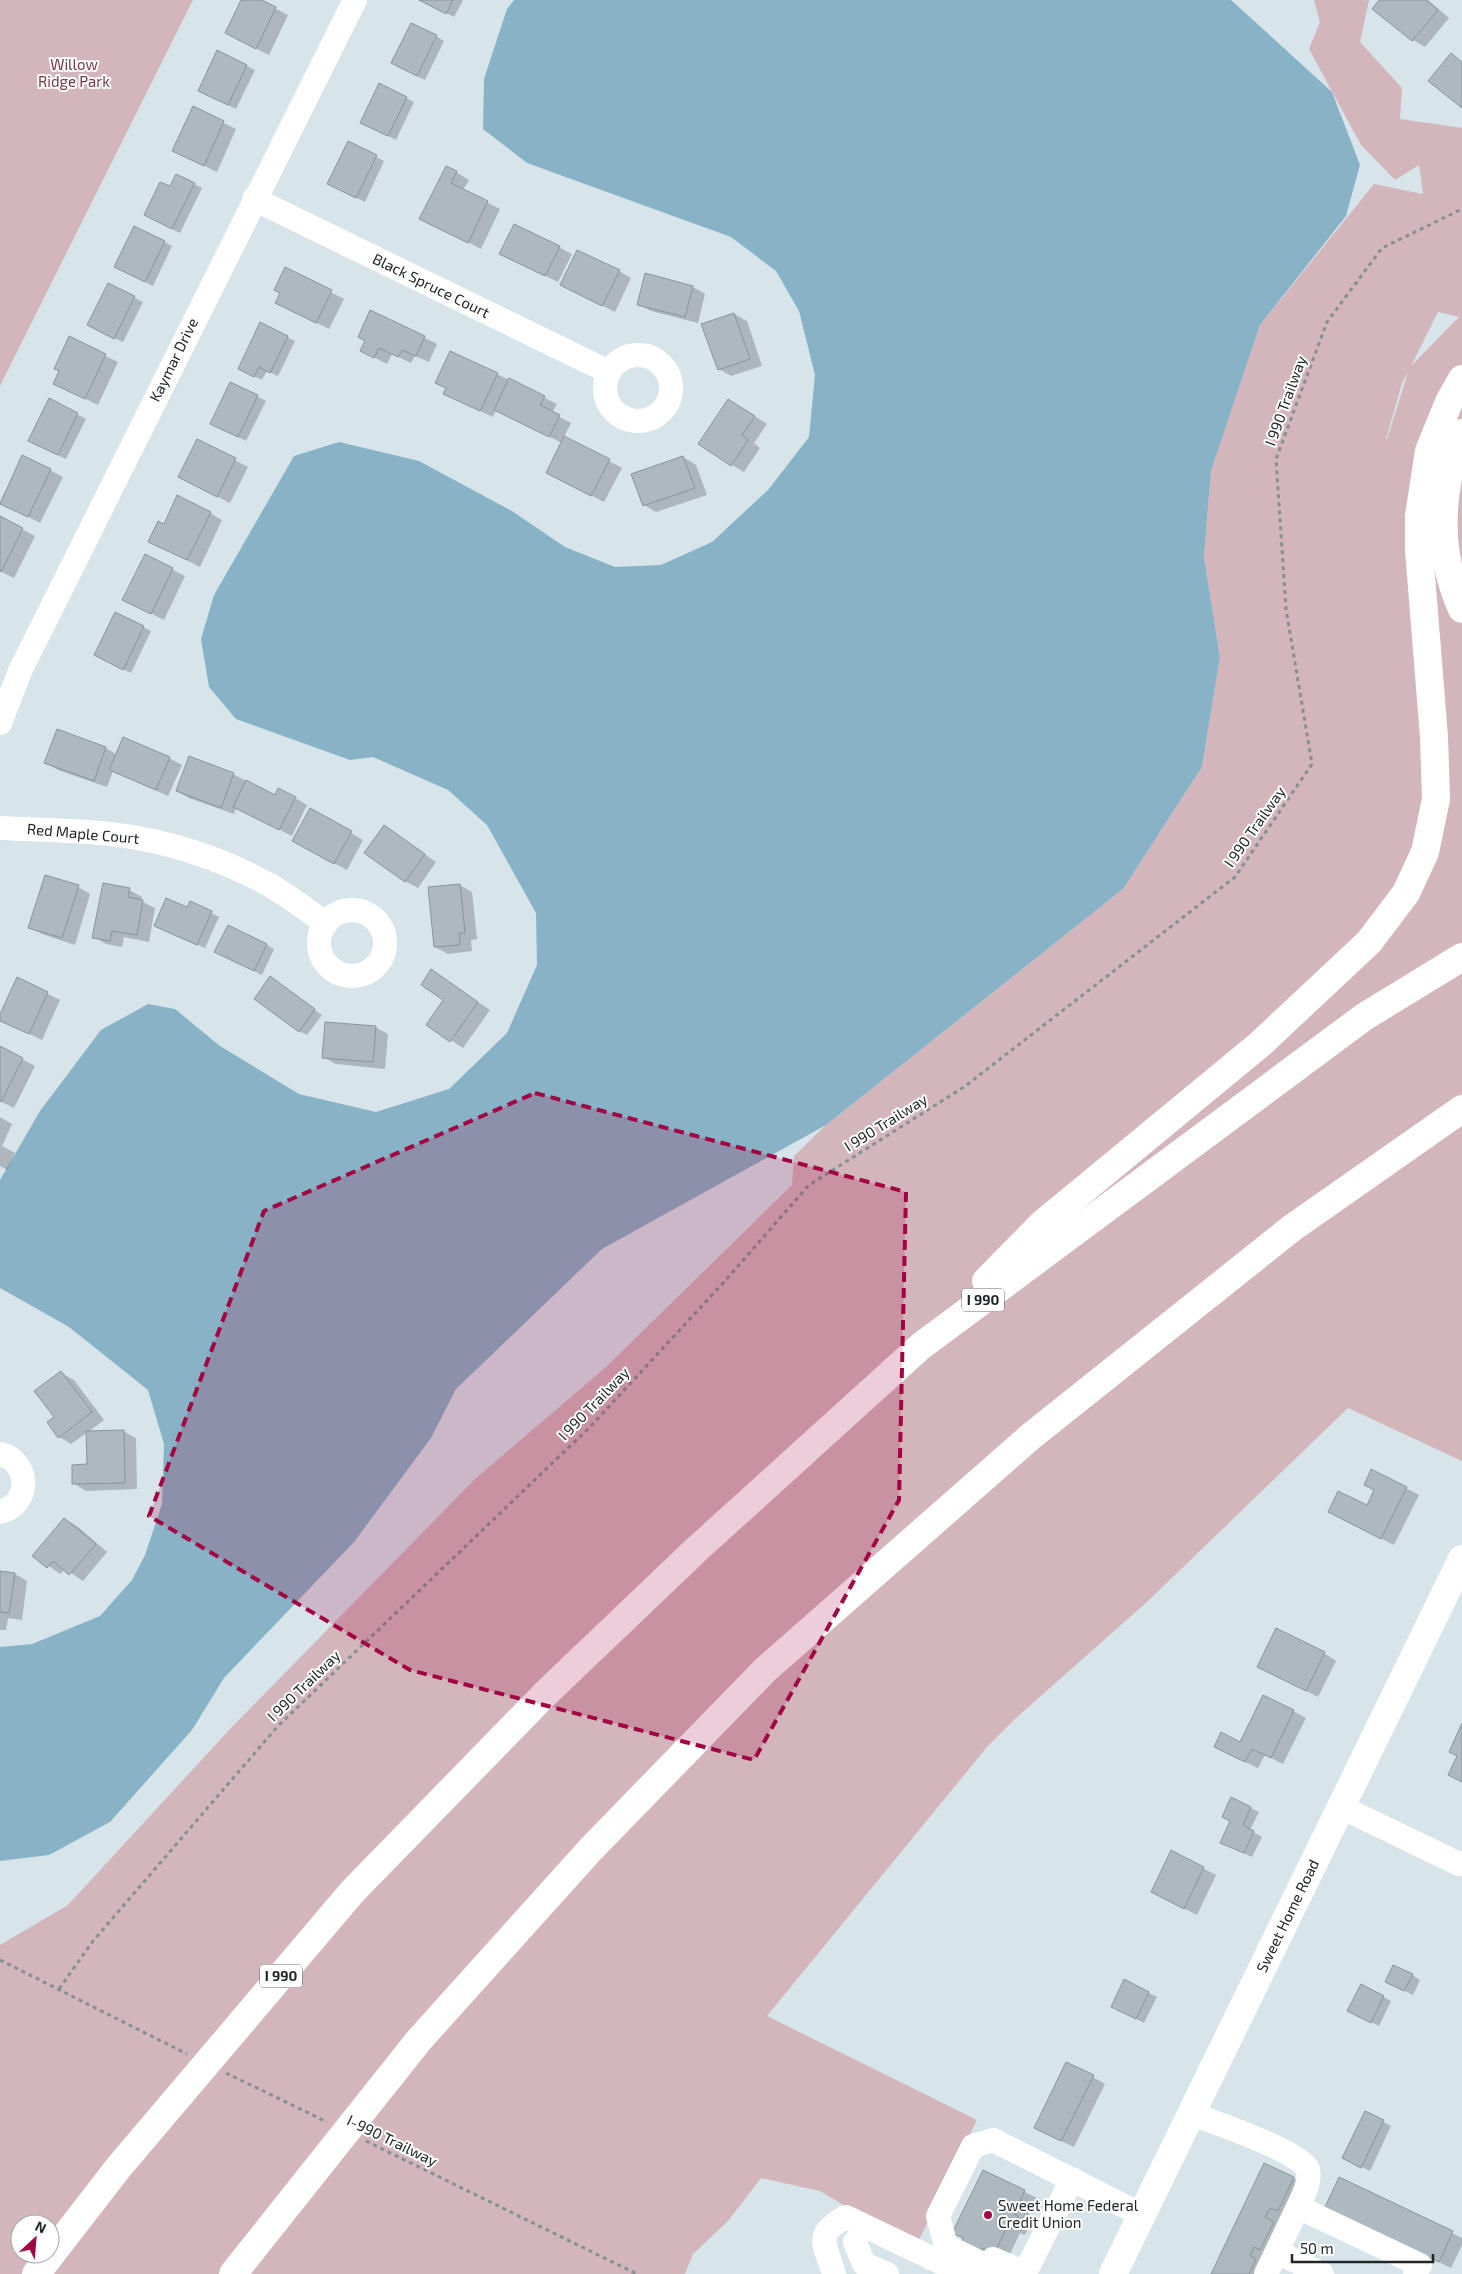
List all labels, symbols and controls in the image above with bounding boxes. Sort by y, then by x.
park label: Willow Ridge Park [38,55,110,90]
street label: Black Spruce Court [370,249,493,321]
street label: Kaymar Drive [145,315,201,404]
street label: I 990 Trailway [1260,353,1310,448]
street label: I 990 Trailway [1220,783,1289,870]
street label: Red Maple Court [26,819,140,847]
street label: I 990 Trailway [841,1089,930,1155]
road number: I 990 [962,1288,1004,1312]
street label: I 990 Trailway [554,1363,633,1444]
street label: I 990 Trailway [263,1646,344,1725]
street label: Sweet Home Road [1252,1856,1322,1975]
road number: I 990 [260,1964,302,1988]
street label: I-990 Trailway [344,2111,440,2170]
place label: Sweet Home Federal Credit Union [998,2196,1139,2231]
marker: Sweet Home Federal Credit Union [982,2209,994,2221]
north arrow [10,2214,60,2264]
text: N [33,2217,49,2237]
scale bar [1292,2232,1433,2264]
text: 50 m [1300,2239,1334,2257]

